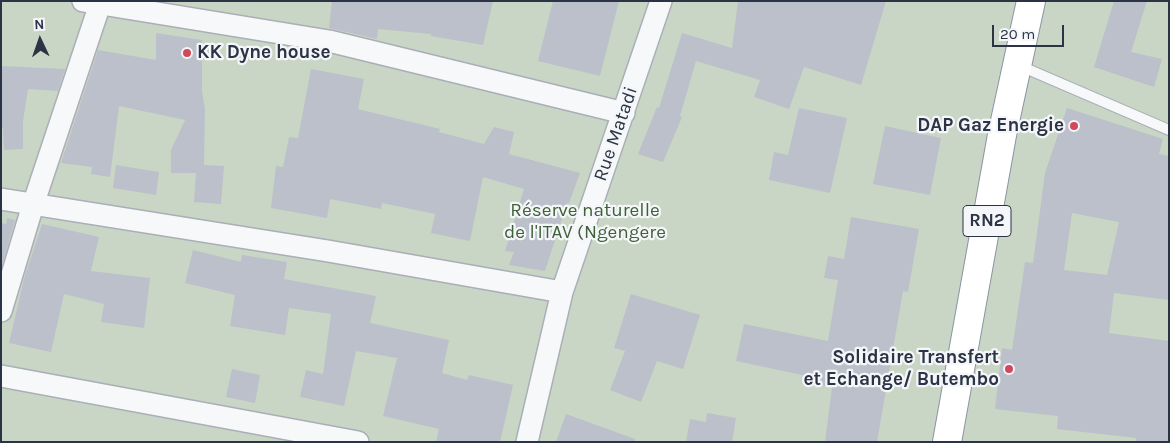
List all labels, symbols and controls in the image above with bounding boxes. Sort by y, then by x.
north arrow [15,15,65,65]
scale bar [995,15,1068,47]
text: N [34,16,45,33]
text: 20 m [1000,25,1035,43]
place label: KK Dyne house [197,42,331,64]
marker: KK Dyne house [181,47,193,59]
street label: Rue Matadi [589,84,643,184]
place label: DAP Gaz Energie [917,115,1064,137]
marker: DAP Gaz Energie [1068,120,1080,132]
park label: Réserve naturelle de l'ITAV (Ngengere [504,200,666,244]
road number: RN2 [963,206,1011,237]
place label: Solidaire Transfert et Echange/ Butembo [803,347,999,391]
marker: Solidaire Transfert et Echange/ Butembo [1003,363,1015,375]

